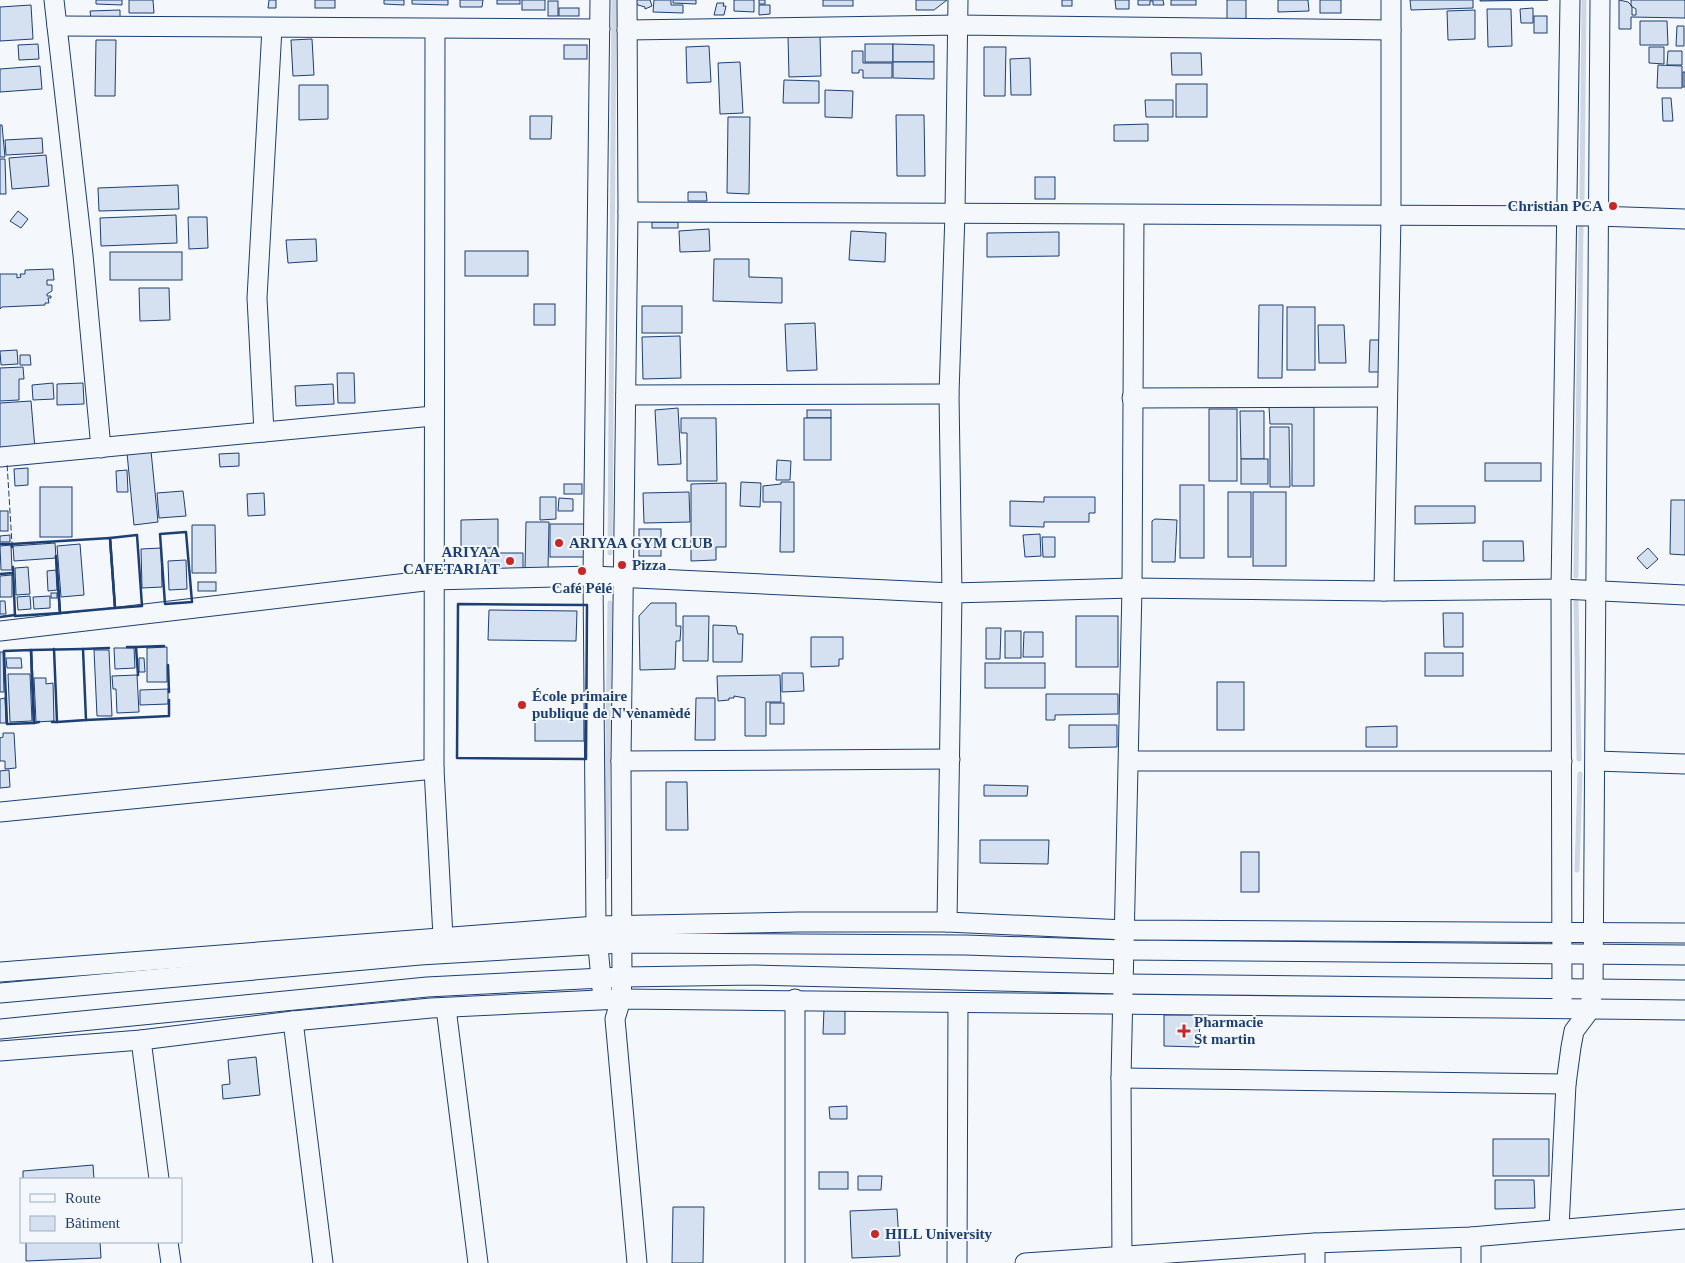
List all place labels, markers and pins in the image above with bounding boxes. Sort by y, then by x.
place label: Christian PCA [1508,198,1603,214]
marker: Christian PCA [1607,200,1619,212]
place label: ARIYAA GYM CLUB [569,535,713,551]
marker: ARIYAA GYM CLUB [553,537,565,549]
place label: ARIYAA CAFETARIAT [403,544,500,577]
marker: ARIYAA CAFETARIAT [504,555,516,567]
place label: Pizza [632,557,667,573]
marker: Pizza [616,559,628,571]
marker: Café Pélé [576,565,588,577]
place label: Café Pélé [552,580,613,596]
place label: École primaire publique de N'vènamèdé [532,688,691,721]
marker: École primaire publique de N'vènamèdé [516,699,528,711]
place label: Pharmacie St martin [1194,1014,1263,1047]
marker: Pharmacie St martin [1178,1025,1190,1037]
place label: HILL University [885,1226,993,1242]
marker: HILL University [869,1228,881,1240]

